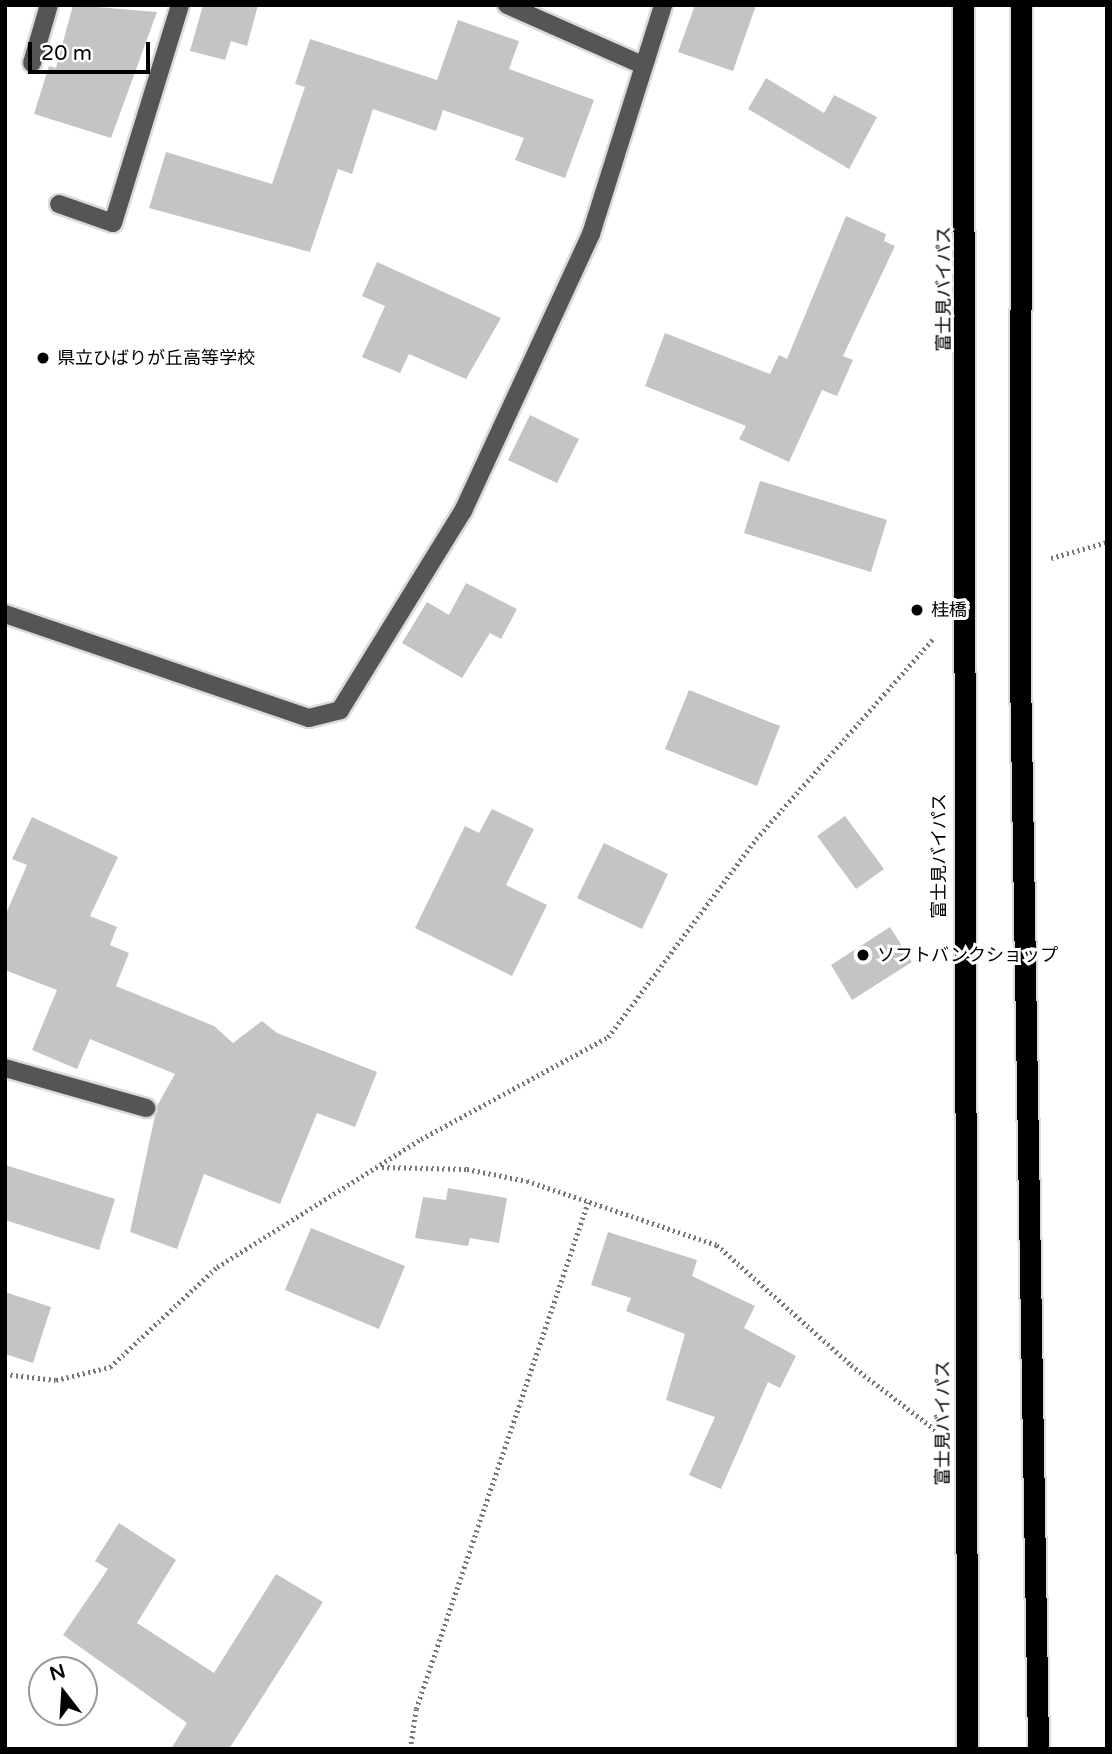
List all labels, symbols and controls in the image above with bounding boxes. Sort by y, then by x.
scale bar [32,28,154,72]
text: 20 m [41,41,92,66]
street label: 富士見バイパス [933,226,955,352]
place label: 県立ひばりが丘高等学校 [57,347,255,369]
marker: 県立ひばりが丘高等学校 [35,350,51,366]
place label: 桂橋 [931,599,967,621]
marker: 桂橋 [909,602,925,618]
street label: 富士見バイパス [928,793,950,919]
place label: ソフトバンクショップ [877,944,1057,966]
marker: ソフトバンクショップ [855,947,871,963]
street label: 富士見バイパス [932,1360,954,1486]
north arrow [28,1656,98,1726]
text: N [47,1660,68,1686]

